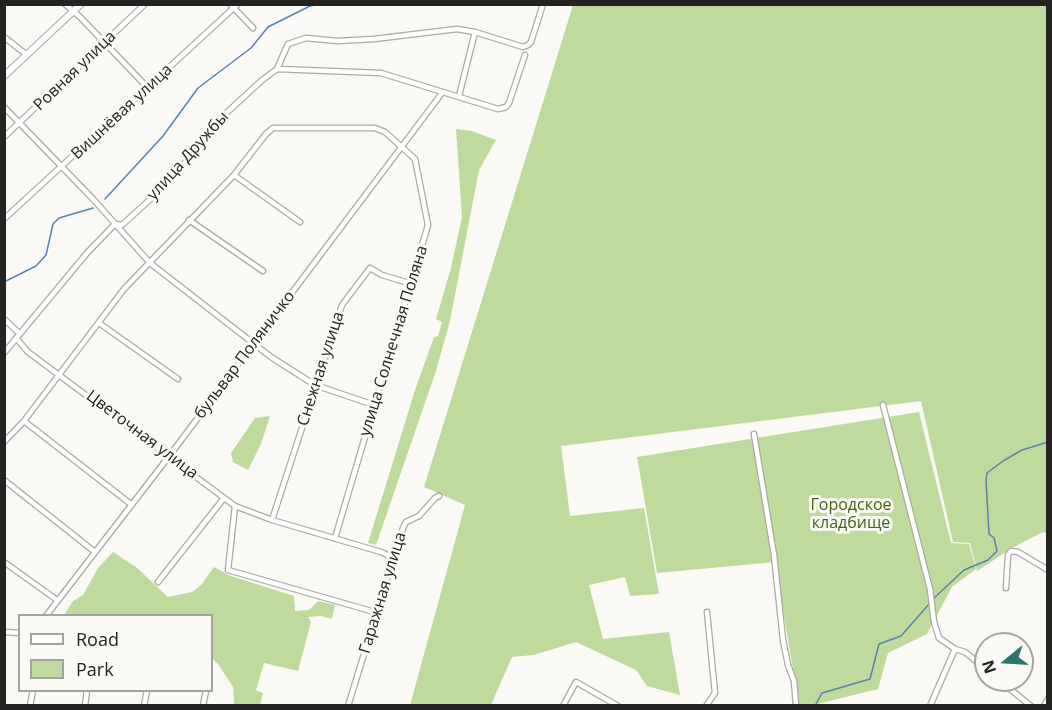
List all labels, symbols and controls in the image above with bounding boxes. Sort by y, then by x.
street label: Ровная улица [30,27,120,115]
street label: Вишнёвая улица [67,60,177,164]
street label: улица Дружбы [143,108,233,204]
street label: улица Солнечная Поляна [356,243,432,439]
street label: бульвар Поляничко [191,287,299,423]
street label: Снежная улица [293,309,349,429]
street label: Цветочная улица [82,387,202,483]
park label: Городское кладбище [810,495,892,533]
street label: Гаражная улица [355,530,411,656]
legend [18,614,213,692]
text: Road [76,627,119,651]
north arrow [974,632,1034,692]
text: Park [76,657,114,681]
text: N [976,657,1001,677]

